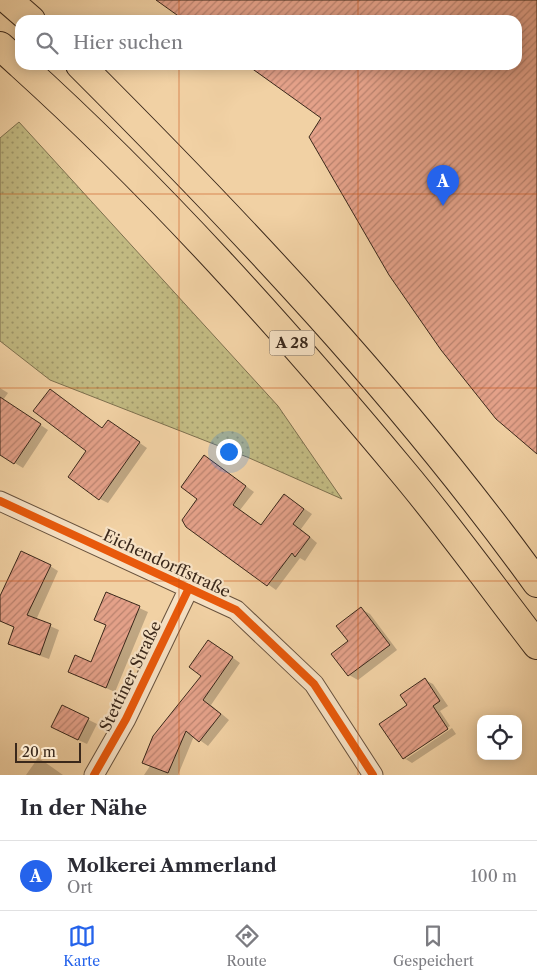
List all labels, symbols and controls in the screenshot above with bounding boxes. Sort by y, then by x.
search box [15,15,522,70]
icon: search [33,29,61,57]
text: Hier suchen [73,31,183,54]
pin: A [427,165,459,206]
road number: A 28 [270,330,314,356]
your location [216,439,242,465]
street label: Eichendorffstraße [100,525,234,601]
street label: Stettiner Straße [95,617,165,735]
map controls [477,715,522,760]
button: locate [477,715,522,760]
scale bar [15,740,81,763]
text: 20 m [22,743,56,761]
text: In der Nähe [20,795,147,820]
text: Molkerei Ammerland [67,854,277,877]
text: A [30,866,42,886]
text: 100 m [471,866,517,886]
text: Ort [67,877,93,897]
tab: Karte [63,922,100,970]
tab: Route [227,922,267,970]
tab: Gespeichert [393,922,474,970]

